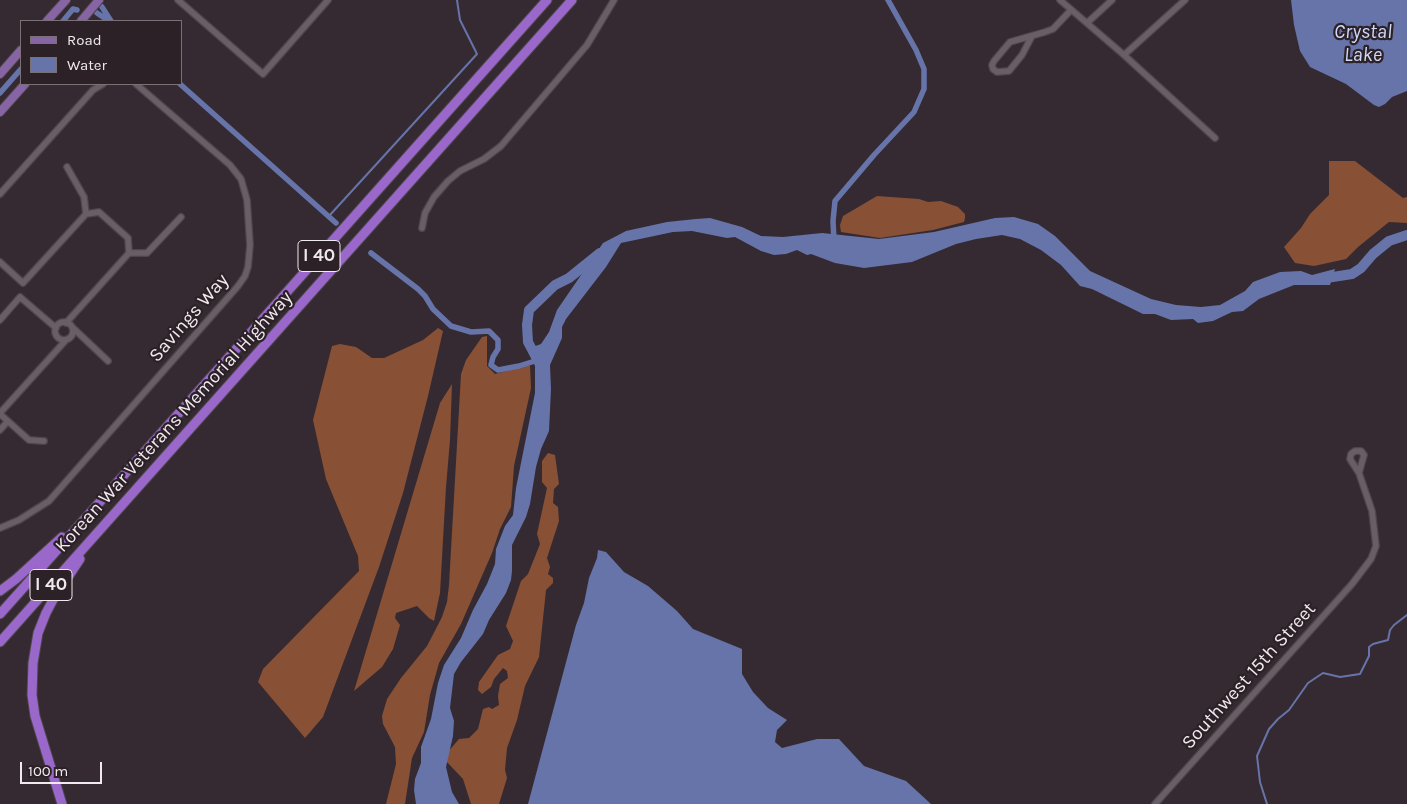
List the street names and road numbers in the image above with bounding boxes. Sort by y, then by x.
road number: I 40 [298,240,340,272]
street label: Savings Way [144,269,234,367]
street label: Korean War Veterans Memorial Highway [51,287,297,557]
road number: I 40 [30,570,72,600]
street label: Southwest 15th Street [1177,598,1321,754]

